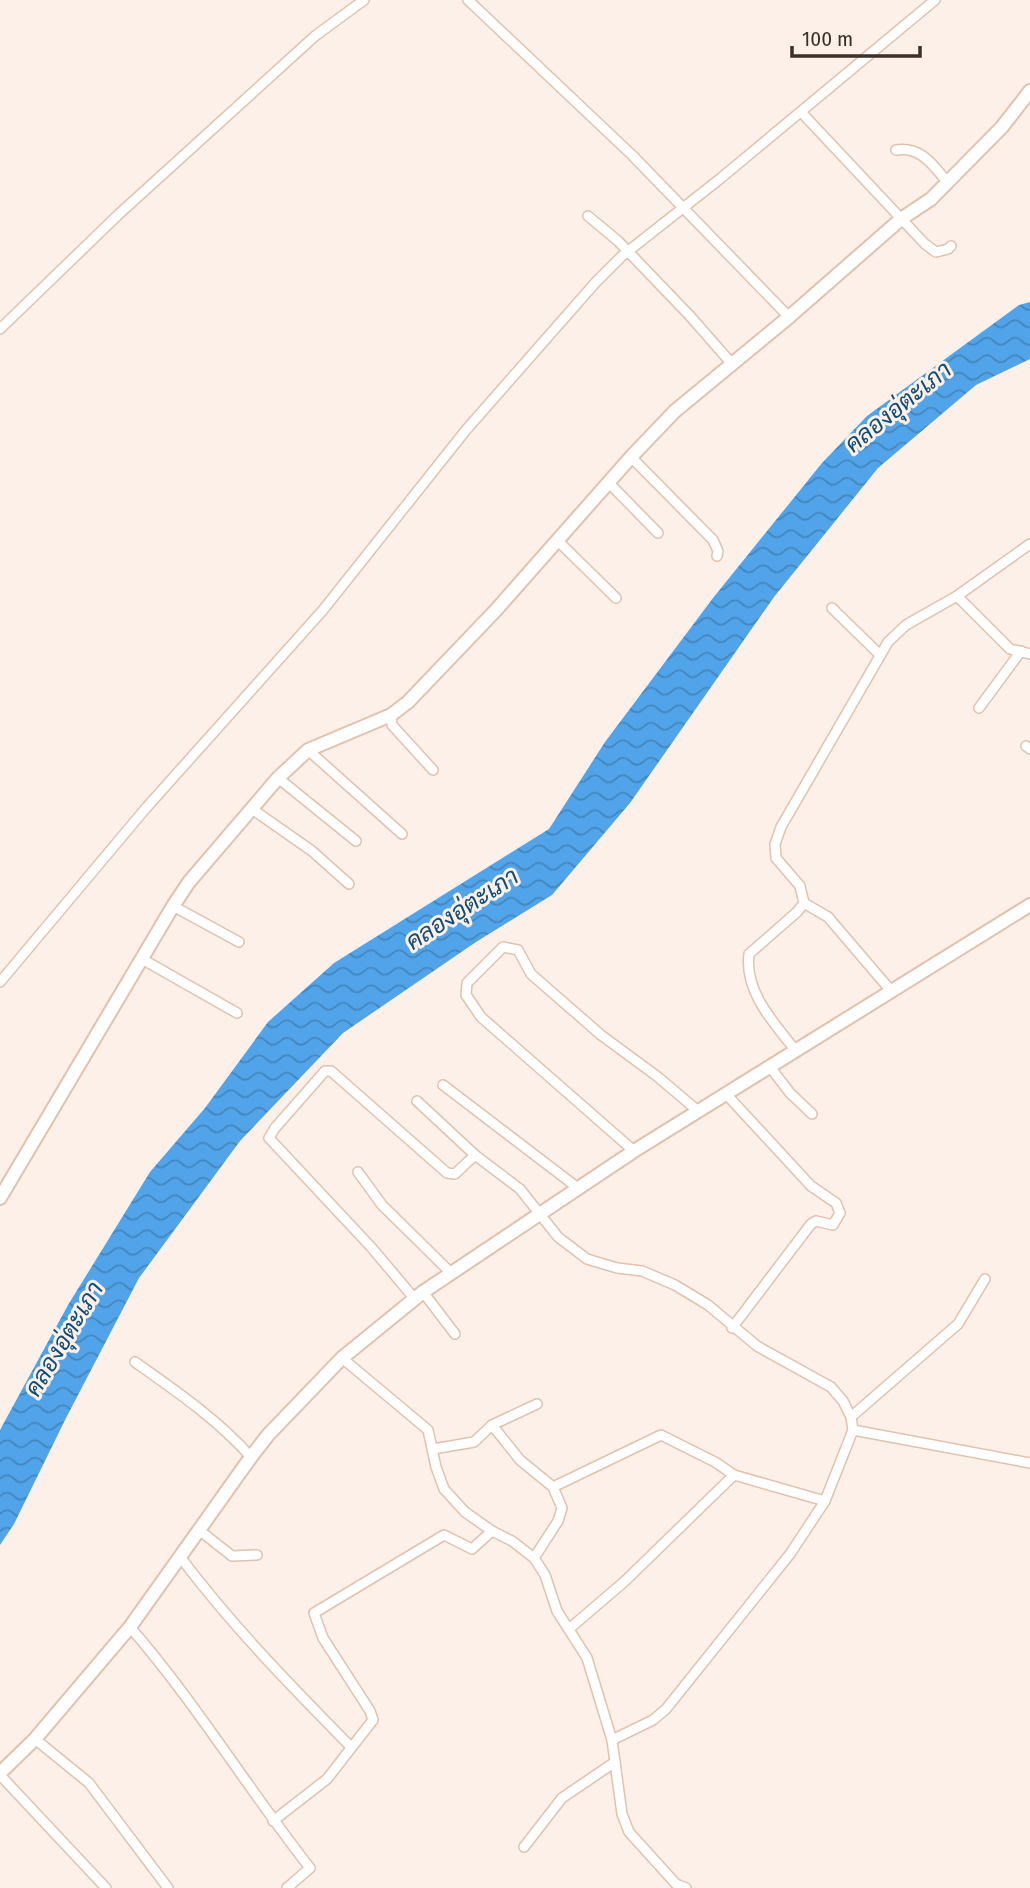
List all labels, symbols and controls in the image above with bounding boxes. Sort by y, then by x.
scale bar [792,14,920,58]
text: 100 m [802,26,853,52]
water label: คลองอุ่ตะเภา [839,356,958,460]
water label: คลองอุ่ตะเภา [400,862,525,957]
water label: คลองอุ่ตะเภา [19,1277,111,1402]

